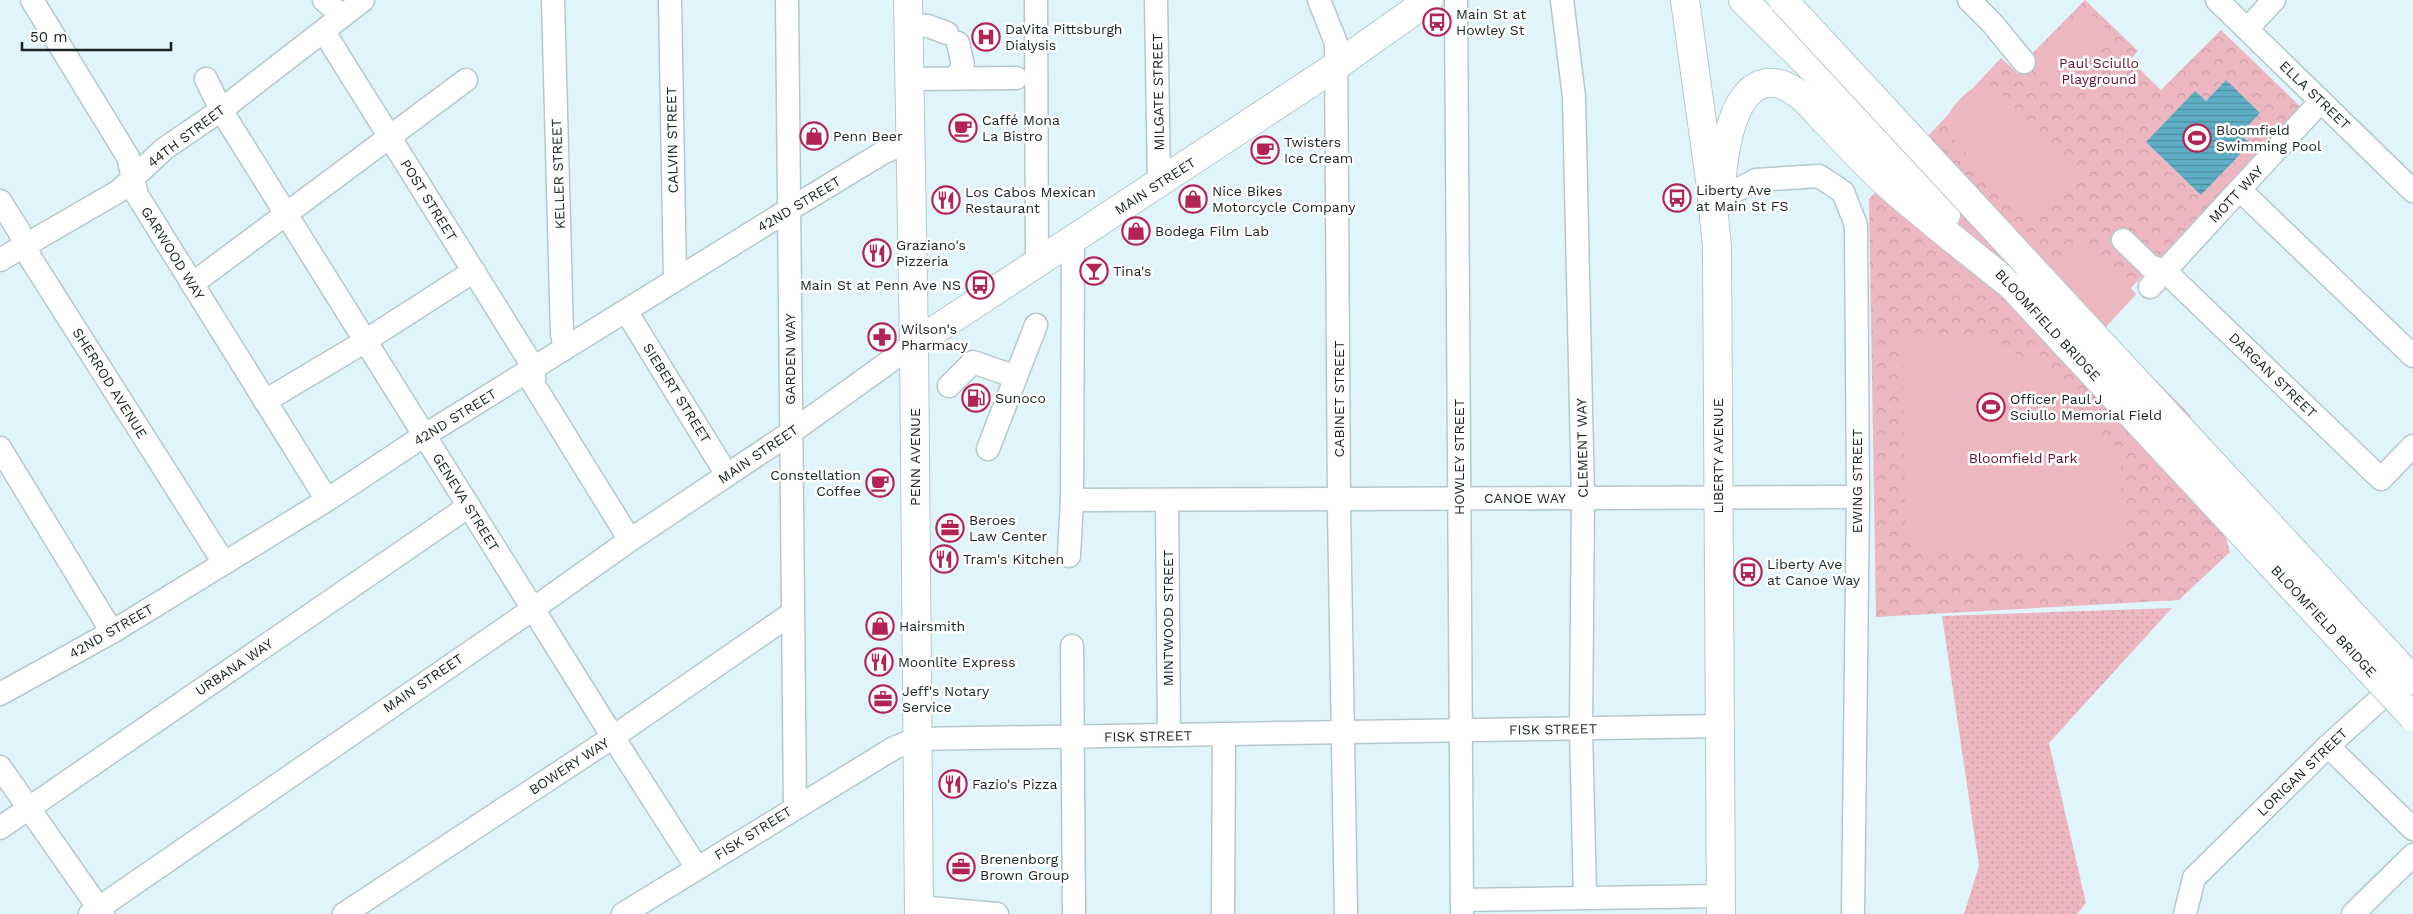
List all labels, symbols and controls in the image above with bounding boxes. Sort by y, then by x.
place label: Main St at Howley St [1456,6,1526,38]
bus stop icon: Main St at Howley St [1422,7,1452,37]
scale bar [22,20,171,52]
place label: DaVita Pittsburgh Dialysis [1005,21,1123,53]
hospital icon: DaVita Pittsburgh Dialysis [971,22,1001,52]
text: 50 m [30,28,67,46]
street label: MILGATE STREET [1149,33,1167,151]
park label: Paul Sciullo Playground [2059,55,2139,87]
street label: ELLA STREET [2276,57,2354,133]
street label: CALVIN STREET [663,86,681,193]
street label: 44TH STREET [144,101,228,170]
place label: Caffé Mona La Bistro [982,112,1060,144]
cafe icon: Caffé Mona La Bistro [948,113,978,143]
street label: KELLER STREET [548,118,568,230]
shop icon: Penn Beer [799,121,829,151]
place label: Bloomfield Swimming Pool [2216,122,2322,154]
sports icon: Bloomfield Swimming Pool [2182,123,2212,153]
place label: Penn Beer [833,128,903,144]
place label: Twisters Ice Cream [1284,134,1353,166]
cafe icon: Twisters Ice Cream [1250,135,1280,165]
street label: MAIN STREET [1112,154,1199,218]
street label: POST STREET [398,156,461,244]
street label: MOTT WAY [2205,162,2267,226]
street label: 42ND STREET [754,173,844,235]
place label: Liberty Ave at Main St FS [1696,182,1788,214]
place label: Nice Bikes Motorcycle Company [1212,183,1356,215]
bus stop icon: Liberty Ave at Main St FS [1662,183,1692,213]
place label: Los Cabos Mexican Restaurant [965,184,1096,216]
shop icon: Nice Bikes Motorcycle Company [1178,184,1208,214]
restaurant icon: Los Cabos Mexican Restaurant [931,185,961,215]
street label: GARWOOD WAY [138,204,208,302]
shop icon: Bodega Film Lab [1121,216,1151,246]
place label: Bodega Film Lab [1155,223,1269,239]
place label: Graziano's Pizzeria [896,237,966,269]
restaurant icon: Graziano's Pizzeria [862,238,892,268]
bar icon: Tina's [1079,256,1109,286]
place label: Tina's [1113,263,1151,279]
street label: BLOOMFIELD BRIDGE [1992,266,2104,384]
bus stop icon: Main St at Penn Ave NS [965,270,995,300]
place label: Main St at Penn Ave NS [800,277,961,293]
street label: GARDEN WAY [782,313,798,405]
place label: Wilson's Pharmacy [901,321,969,353]
pharmacy icon: Wilson's Pharmacy [867,322,897,352]
street label: SHERROD AVENUE [70,325,150,441]
street label: DARGAN STREET [2226,329,2320,421]
street label: SIEBERT STREET [640,340,714,446]
street label: CABINET STREET [1331,340,1347,457]
fuel station icon: Sunoco [961,383,991,413]
street label: 42ND STREET [411,385,500,449]
place label: Sunoco [995,390,1046,406]
place label: Officer Paul J Sciullo Memorial Field [2010,391,2162,423]
sports icon: Officer Paul J Sciullo Memorial Field [1976,392,2006,422]
street label: HOWLEY STREET [1451,398,1467,515]
street label: CLEMENT WAY [1573,398,1591,498]
street label: LIBERTY AVENUE [1710,398,1726,514]
street label: PENN AVENUE [907,408,923,506]
street label: MAIN STREET [715,421,801,487]
street label: EWING STREET [1849,428,1865,533]
street label: GENEVA STREET [429,450,503,554]
park label: Bloomfield Park [1969,450,2077,466]
place label: Constellation Coffee [770,467,861,499]
cafe icon: Constellation Coffee [865,468,895,498]
street label: CANOE WAY [1484,490,1566,506]
place label: Beroes Law Center [969,512,1048,544]
office icon: Beroes Law Center [935,513,965,543]
restaurant icon: Tram's Kitchen [929,544,959,574]
street label: MINTWOOD STREET [1160,549,1176,686]
place label: Tram's Kitchen [963,551,1064,567]
place label: Liberty Ave at Canoe Way [1767,556,1861,588]
bus stop icon: Liberty Ave at Canoe Way [1733,557,1763,587]
street label: BLOOMFIELD BRIDGE [2268,562,2380,680]
street label: 42ND STREET [66,600,156,662]
shop icon: Hairsmith [865,611,895,641]
place label: Hairsmith [899,618,965,634]
street label: URBANA WAY [192,635,276,699]
restaurant icon: Moonlite Express [864,647,894,677]
street label: MAIN STREET [380,650,466,716]
place label: Moonlite Express [898,654,1016,670]
place label: Jeff's Notary Service [902,683,990,715]
office icon: Jeff's Notary Service [868,684,898,714]
street label: FISK STREET [1509,720,1598,738]
street label: LORIGAN STREET [2254,725,2351,819]
street label: FISK STREET [1104,727,1193,745]
street label: BOWERY WAY [526,734,612,798]
restaurant icon: Fazio's Pizza [938,769,968,799]
place label: Fazio's Pizza [972,776,1058,792]
street label: FISK STREET [711,803,795,863]
place label: Brenenborg Brown Group [980,851,1069,883]
office icon: Brenenborg Brown Group [946,852,976,882]

